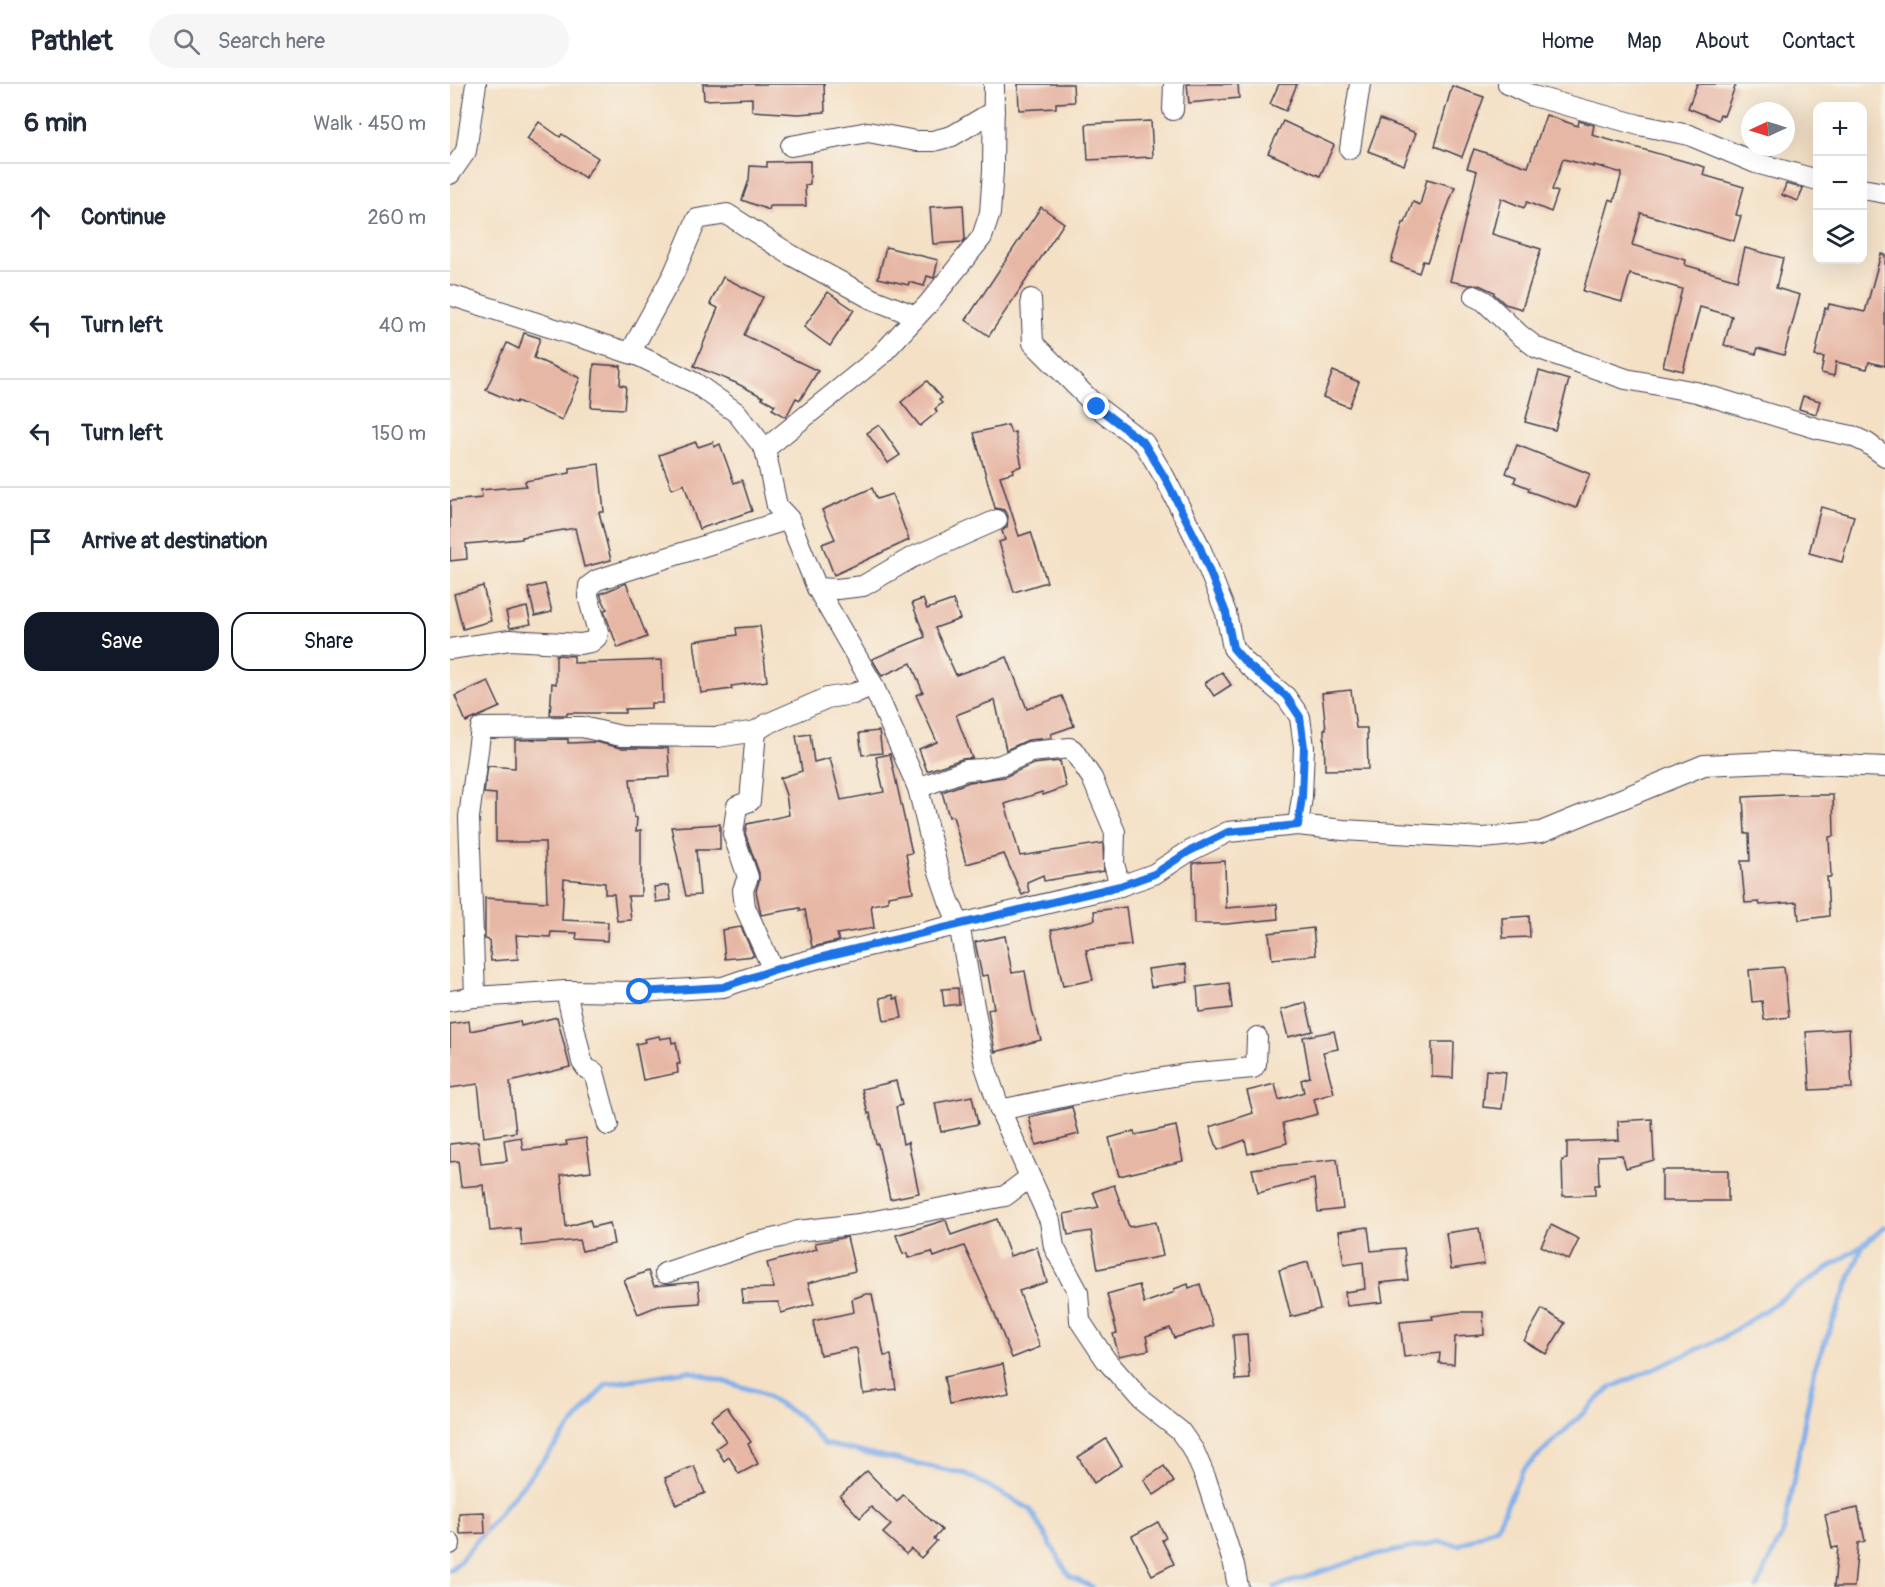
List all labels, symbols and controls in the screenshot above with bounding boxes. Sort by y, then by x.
search box [149,14,569,68]
text: Pathlet [30,24,113,59]
icon: search [170,25,203,58]
text: Search here [218,27,325,55]
text: Home [1541,28,1594,55]
text: Map [1627,28,1662,55]
text: About [1695,28,1749,55]
text: Contact [1782,28,1855,55]
north arrow [1741,102,1795,156]
map controls [1813,102,1867,264]
button: + [1813,102,1867,156]
text: 6 min [24,107,87,139]
text: Walk · 450 m [313,111,426,136]
button: − [1813,156,1867,210]
icon: ahead [24,201,57,234]
text: Continue [81,203,165,231]
text: 260 m [367,205,426,230]
button: layers [1813,210,1867,264]
icon: left [24,309,57,342]
text: Turn left [81,311,163,339]
text: 40 m [379,313,426,338]
route end [1083,393,1109,419]
icon: left [24,417,57,450]
text: Turn left [81,419,163,447]
text: 150 m [372,421,426,446]
icon: arrive [24,525,57,558]
text: Arrive at destination [81,527,267,555]
button: Save [24,612,219,671]
button: Share [231,612,426,671]
route start [626,978,652,1004]

